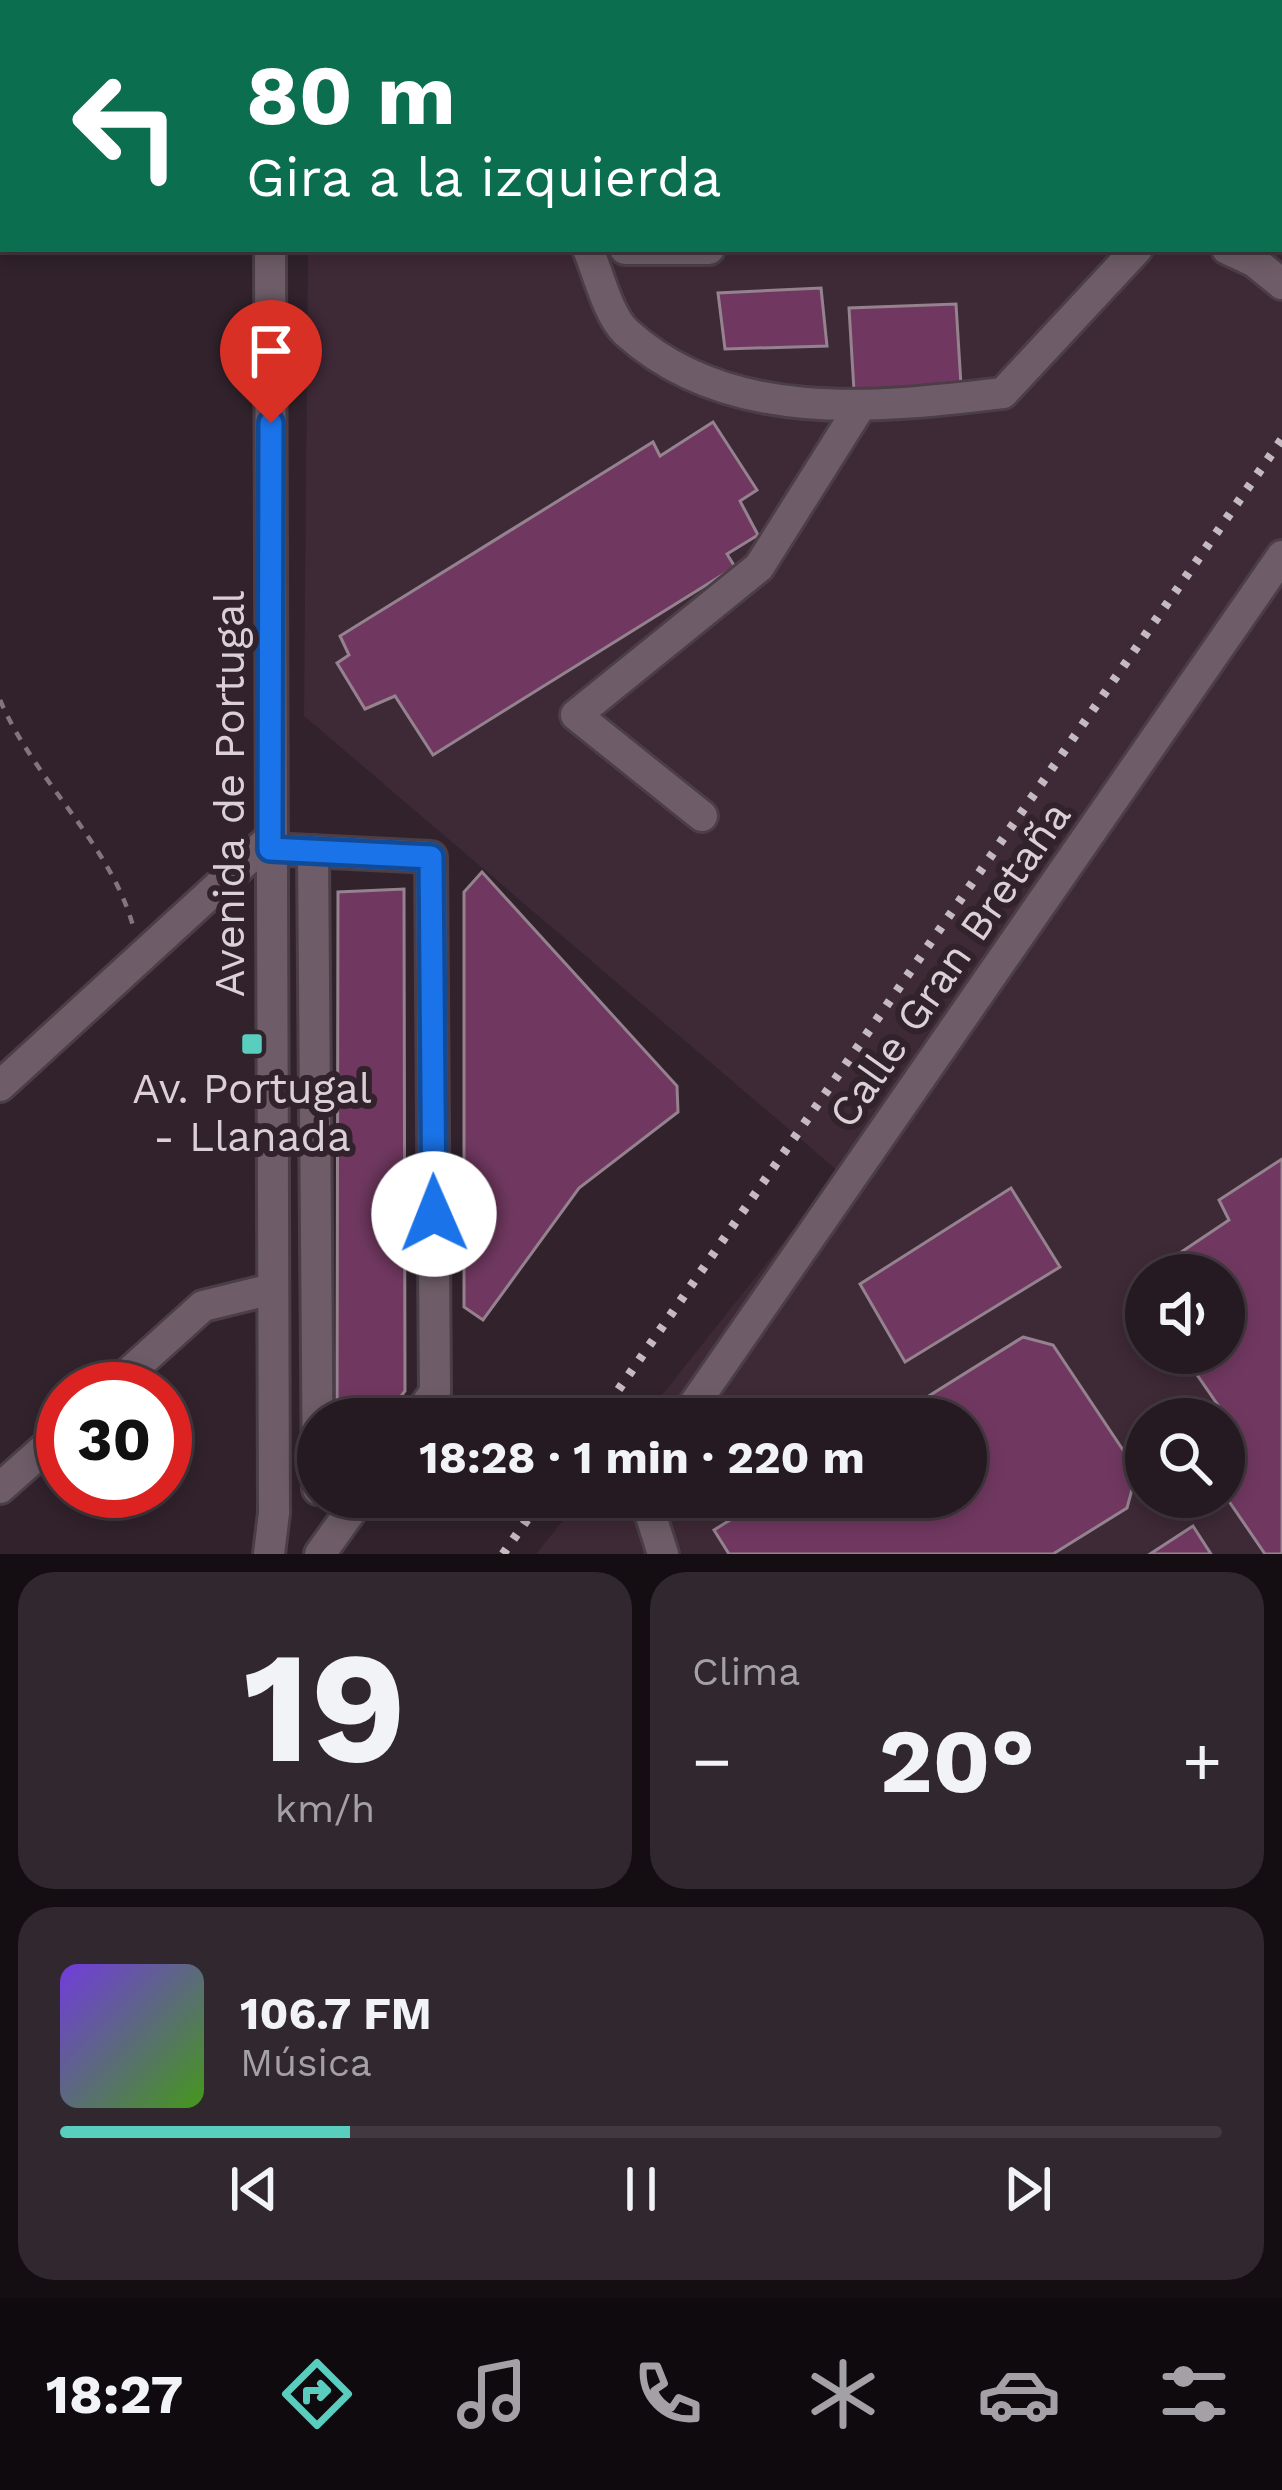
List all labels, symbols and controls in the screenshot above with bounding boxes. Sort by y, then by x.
text: 80 m [246,46,456,144]
icon: left [48,48,204,204]
text: Gira a la izquierda [246,146,722,209]
pin [220,300,322,423]
icon: arrive [238,318,304,384]
street label: Avenida de Portugal [205,590,254,997]
street label: Calle Gran Bretaña [818,792,1080,1137]
marker: Av. Portugal - Llanada [239,1031,265,1057]
place label: Av. Portugal - Llanada [132,1064,372,1161]
position arrow [371,1151,497,1277]
map controls [1125,1254,1245,1518]
button: sound [1125,1254,1245,1374]
speed limit sign: 30 [36,1362,192,1518]
button: search [1125,1398,1245,1518]
text: 18:28 · 1 min · 220 m [419,1431,865,1484]
text: 19 [243,1616,407,1799]
text: Clima [692,1649,800,1694]
text: 20° [879,1708,1035,1814]
text: − [692,1723,732,1800]
text: + [1182,1723,1222,1800]
text: km/h [275,1786,375,1831]
text: 106.7 FM [240,1987,432,2040]
text: Música [240,2040,372,2085]
icon: previous [221,2156,287,2222]
icon: pause [608,2156,674,2222]
icon: next [995,2156,1061,2222]
icon: directions [275,2352,359,2436]
icon: music [450,2352,534,2436]
icon: phone [626,2352,710,2436]
icon: climate [801,2352,885,2436]
icon: car [977,2352,1061,2436]
icon: filters [1152,2352,1236,2436]
text: 18:27 [46,2363,183,2426]

